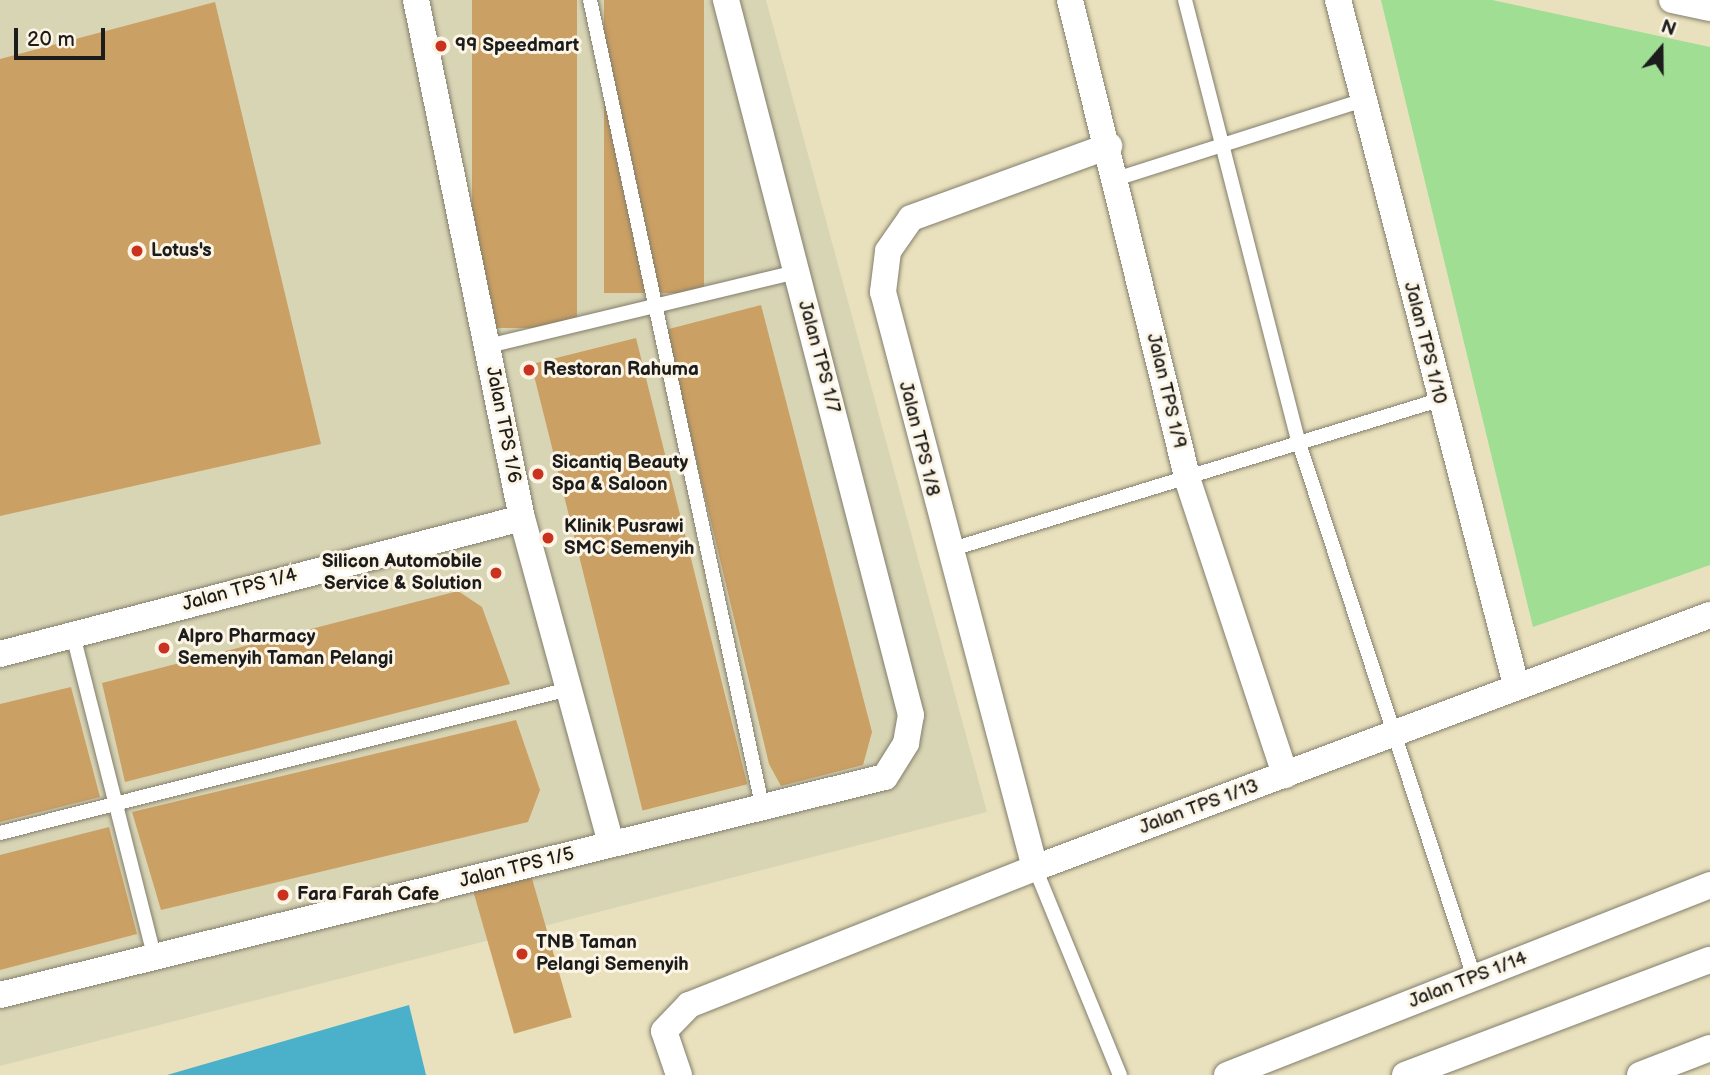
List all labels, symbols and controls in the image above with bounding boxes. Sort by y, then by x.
scale bar [18,14,108,58]
north arrow [1626,14,1696,84]
text: N [1658,16,1679,42]
text: 20 m [27,27,75,52]
place label: 99 Speedmart [455,35,579,57]
marker: 99 Speedmart [433,38,449,54]
place label: Lotus's [151,240,212,262]
marker: Lotus's [129,243,145,259]
street label: Jalan TPS 1/10 [1399,279,1451,407]
street label: Jalan TPS 1/7 [793,298,845,416]
street label: Jalan TPS 1/9 [1142,331,1190,451]
place label: Restoran Rahuma [543,359,699,381]
marker: Restoran Rahuma [521,362,537,378]
street label: Jalan TPS 1/6 [481,365,525,485]
street label: Jalan TPS 1/8 [894,379,944,499]
place label: Sicantiq Beauty Spa & Saloon [552,452,688,496]
marker: Sicantiq Beauty Spa & Saloon [530,466,546,482]
place label: Klinik Pusrawi SMC Semenyih [564,516,694,560]
marker: Klinik Pusrawi SMC Semenyih [538,528,558,548]
place label: Silicon Automobile Service & Solution [322,551,482,595]
street label: Jalan TPS 1/4 [180,564,300,616]
marker: Silicon Automobile Service & Solution [488,565,504,581]
place label: Alpro Pharmacy Semenyih Taman Pelangi [178,626,393,670]
marker: Alpro Pharmacy Semenyih Taman Pelangi [156,640,172,656]
street label: Jalan TPS 1/13 [1136,775,1262,839]
street label: Jalan TPS 1/5 [457,843,577,893]
place label: Fara Farah Cafe [297,884,439,906]
marker: Fara Farah Cafe [275,887,291,903]
place label: TNB Taman Pelangi Semenyih [536,932,689,976]
marker: TNB Taman Pelangi Semenyih [514,946,530,962]
street label: Jalan TPS 1/14 [1405,947,1531,1013]

